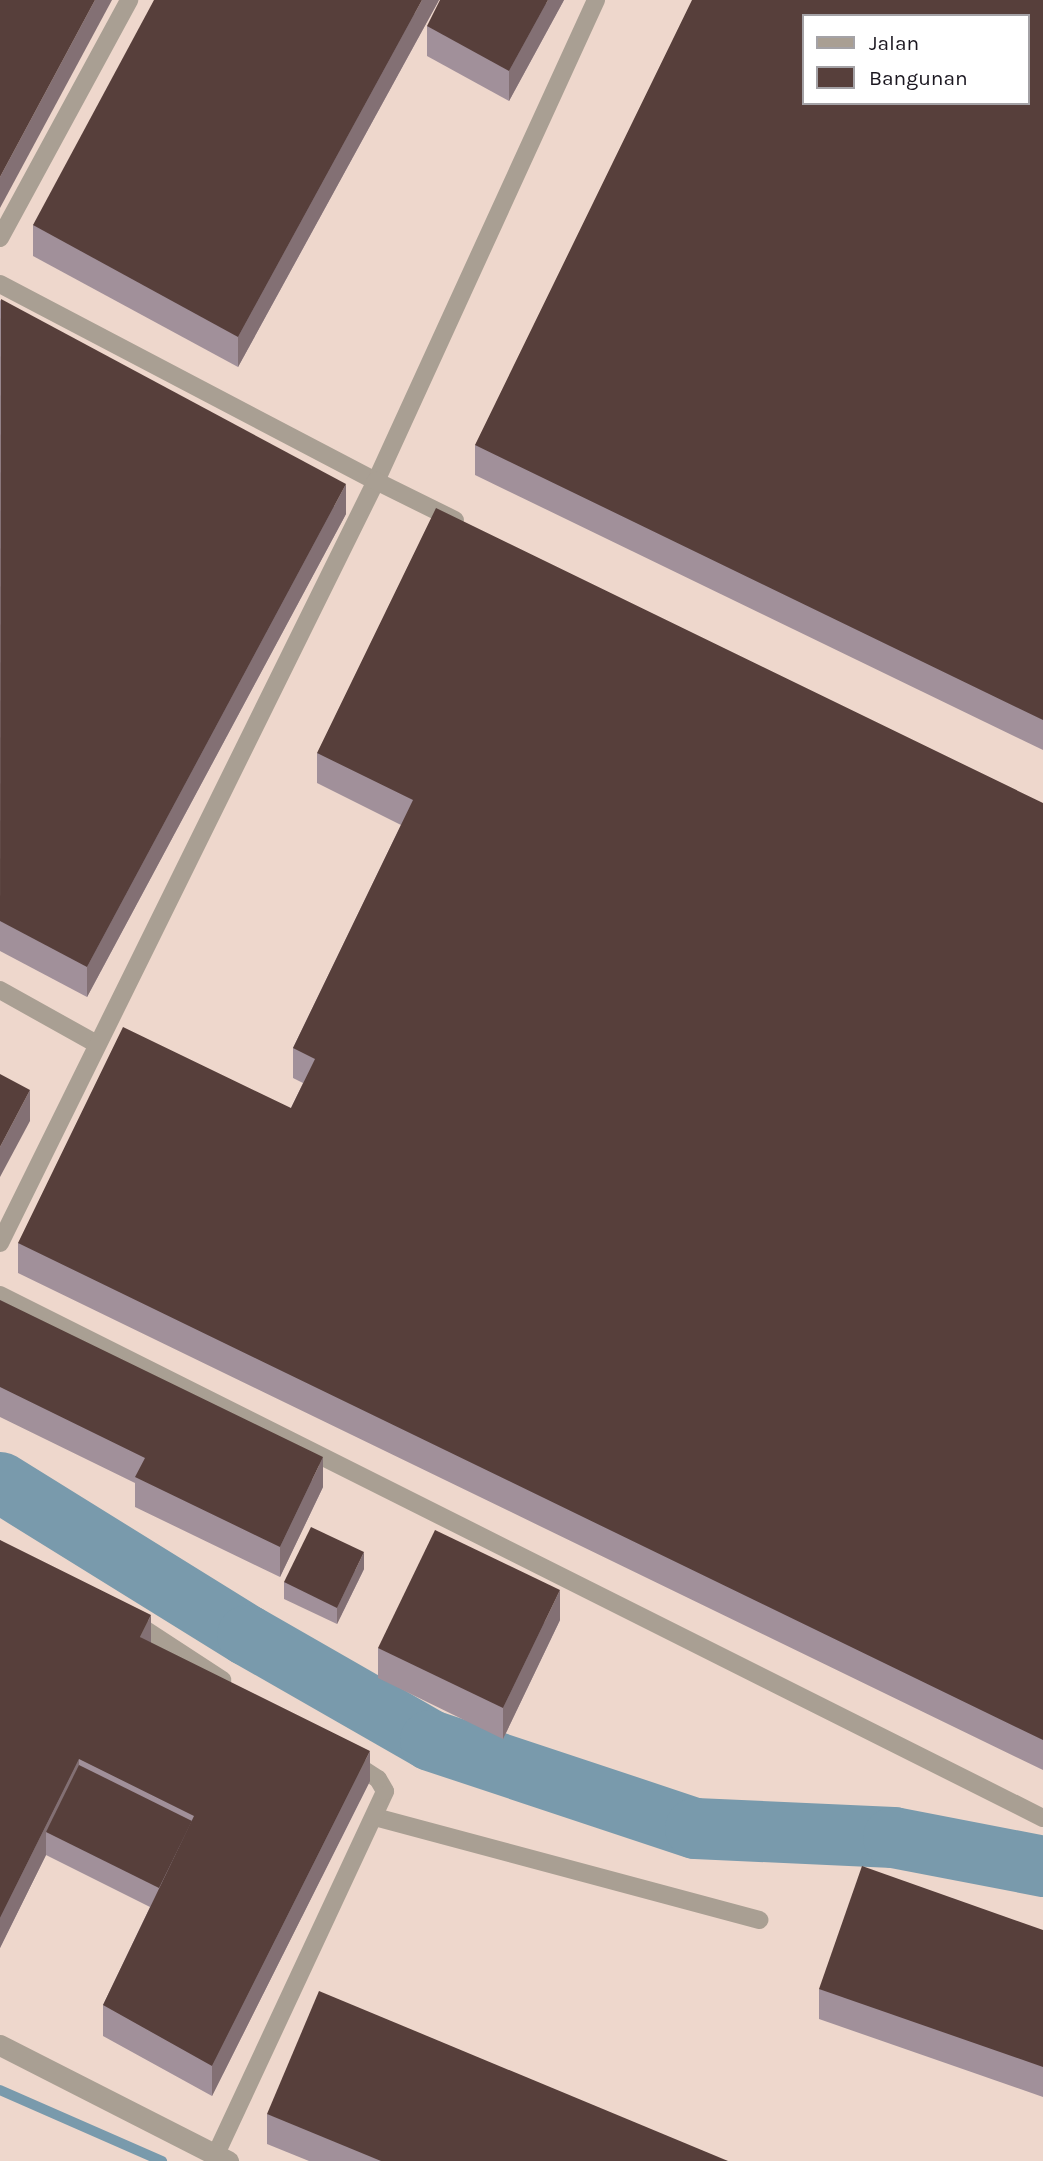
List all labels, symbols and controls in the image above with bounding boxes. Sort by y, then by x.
legend [802,14,1029,105]
text: Jalan [869,31,919,55]
text: Bangunan [869,66,968,90]

